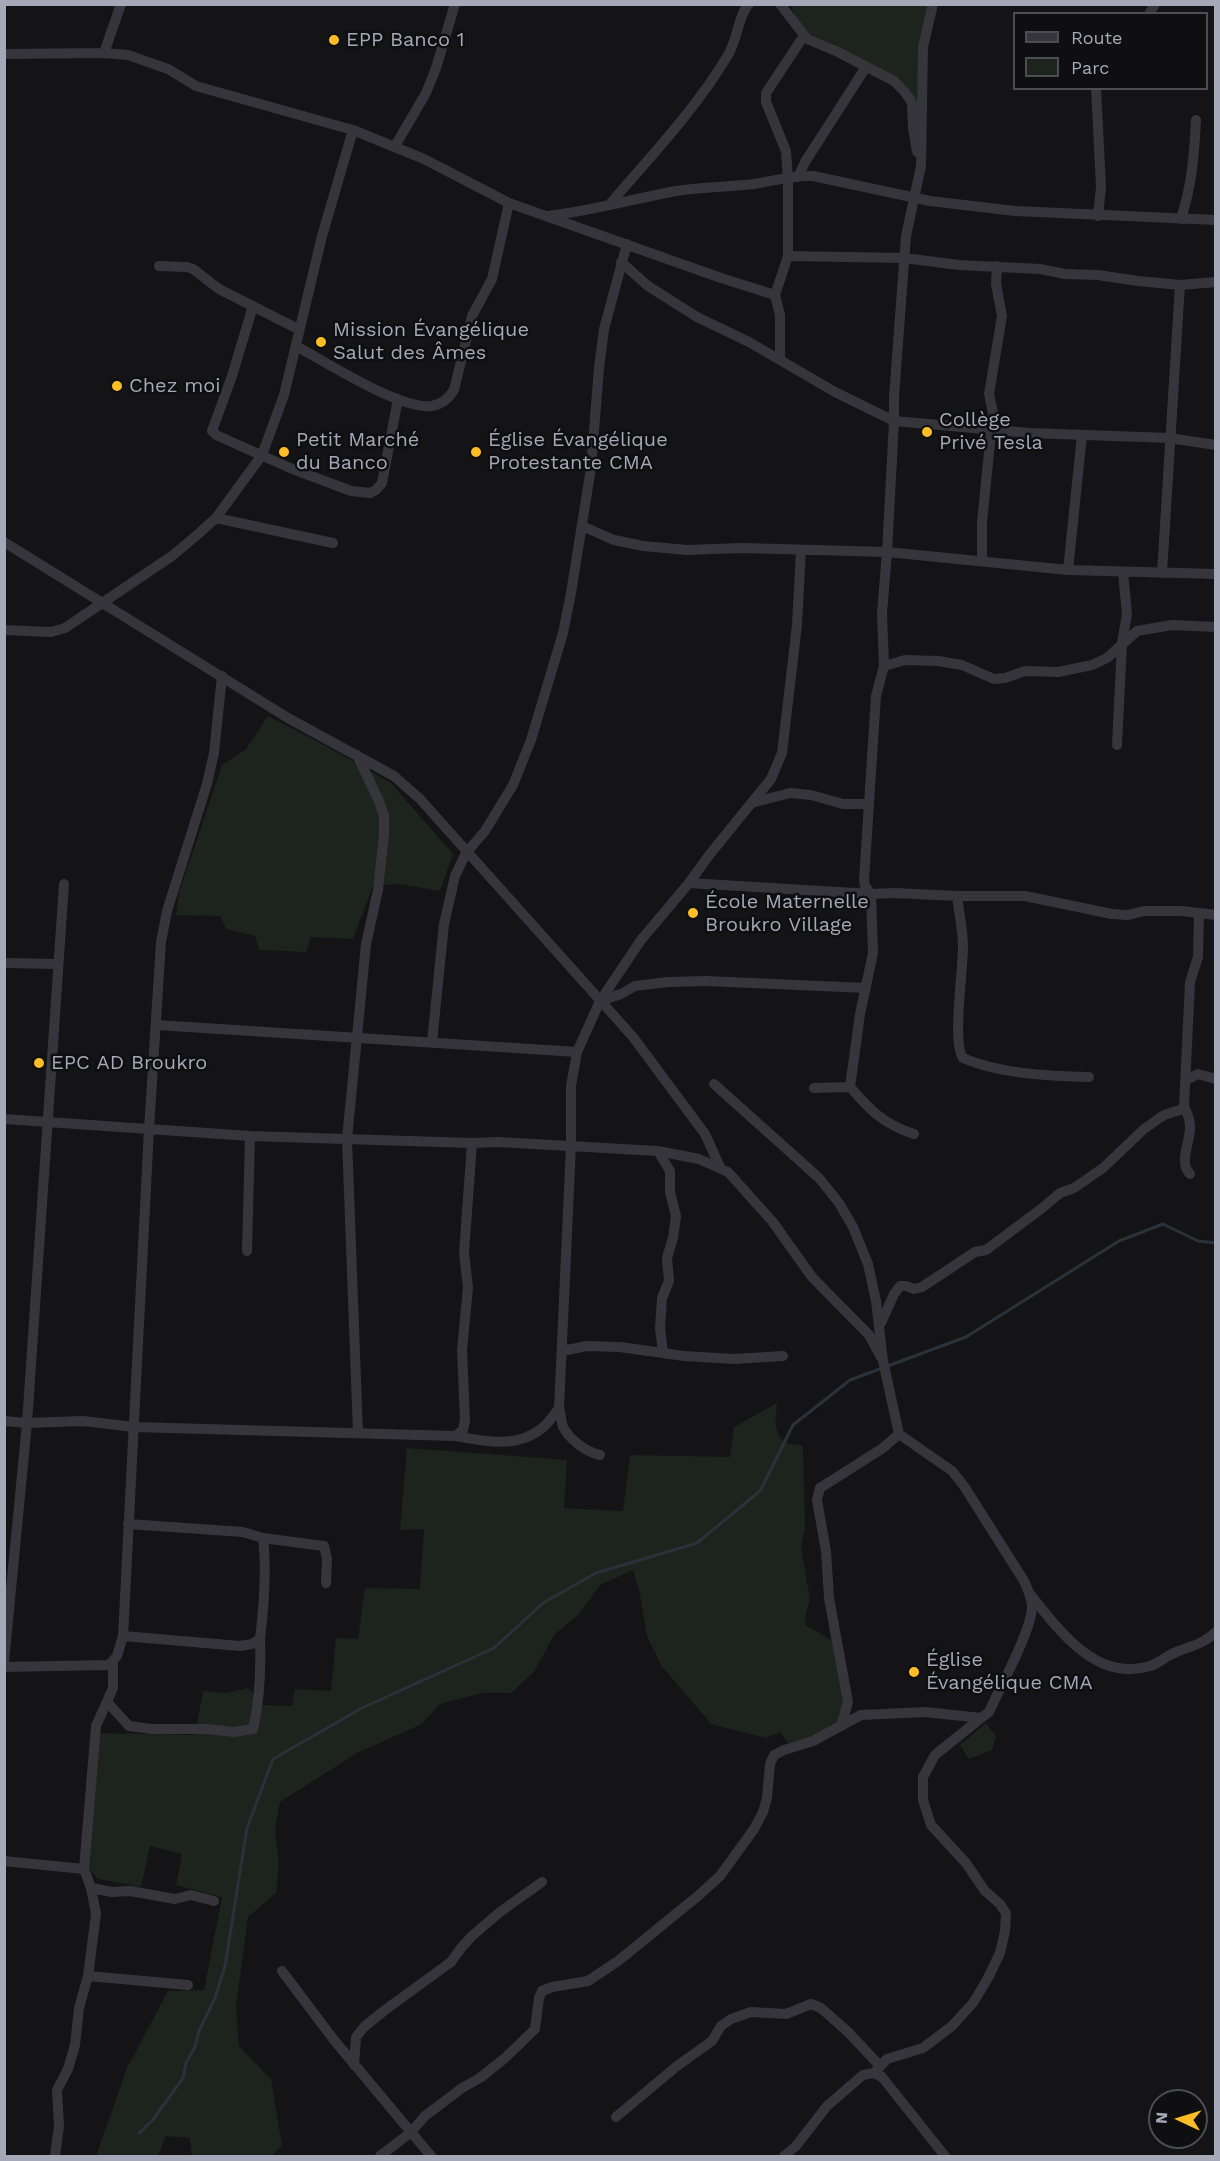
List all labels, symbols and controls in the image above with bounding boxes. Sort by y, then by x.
legend [1013,12,1208,90]
text: Route [1071,27,1123,48]
place label: EPP Banco 1 [346,28,465,52]
marker: EPP Banco 1 [327,33,341,47]
text: Parc [1071,57,1109,78]
place label: Mission Évangélique Salut des Âmes [333,318,529,365]
marker: Mission Évangélique Salut des Âmes [314,335,328,349]
place label: Chez moi [129,374,221,398]
marker: Chez moi [110,379,124,393]
place label: Collège Privé Tesla [939,408,1043,455]
marker: Collège Privé Tesla [920,425,934,439]
place label: Petit Marché du Banco [296,428,419,475]
place label: Église Évangélique Protestante CMA [488,428,668,475]
marker: Petit Marché du Banco [277,445,291,459]
marker: Église Évangélique Protestante CMA [469,445,483,459]
place label: École Maternelle Broukro Village [705,890,869,937]
marker: École Maternelle Broukro Village [686,906,700,920]
place label: EPC AD Broukro [51,1051,207,1075]
marker: EPC AD Broukro [32,1056,46,1070]
place label: Église Évangélique CMA [926,1648,1093,1695]
marker: Église Évangélique CMA [907,1665,921,1679]
north arrow [1148,2089,1208,2149]
text: N [1152,2111,1171,2124]

